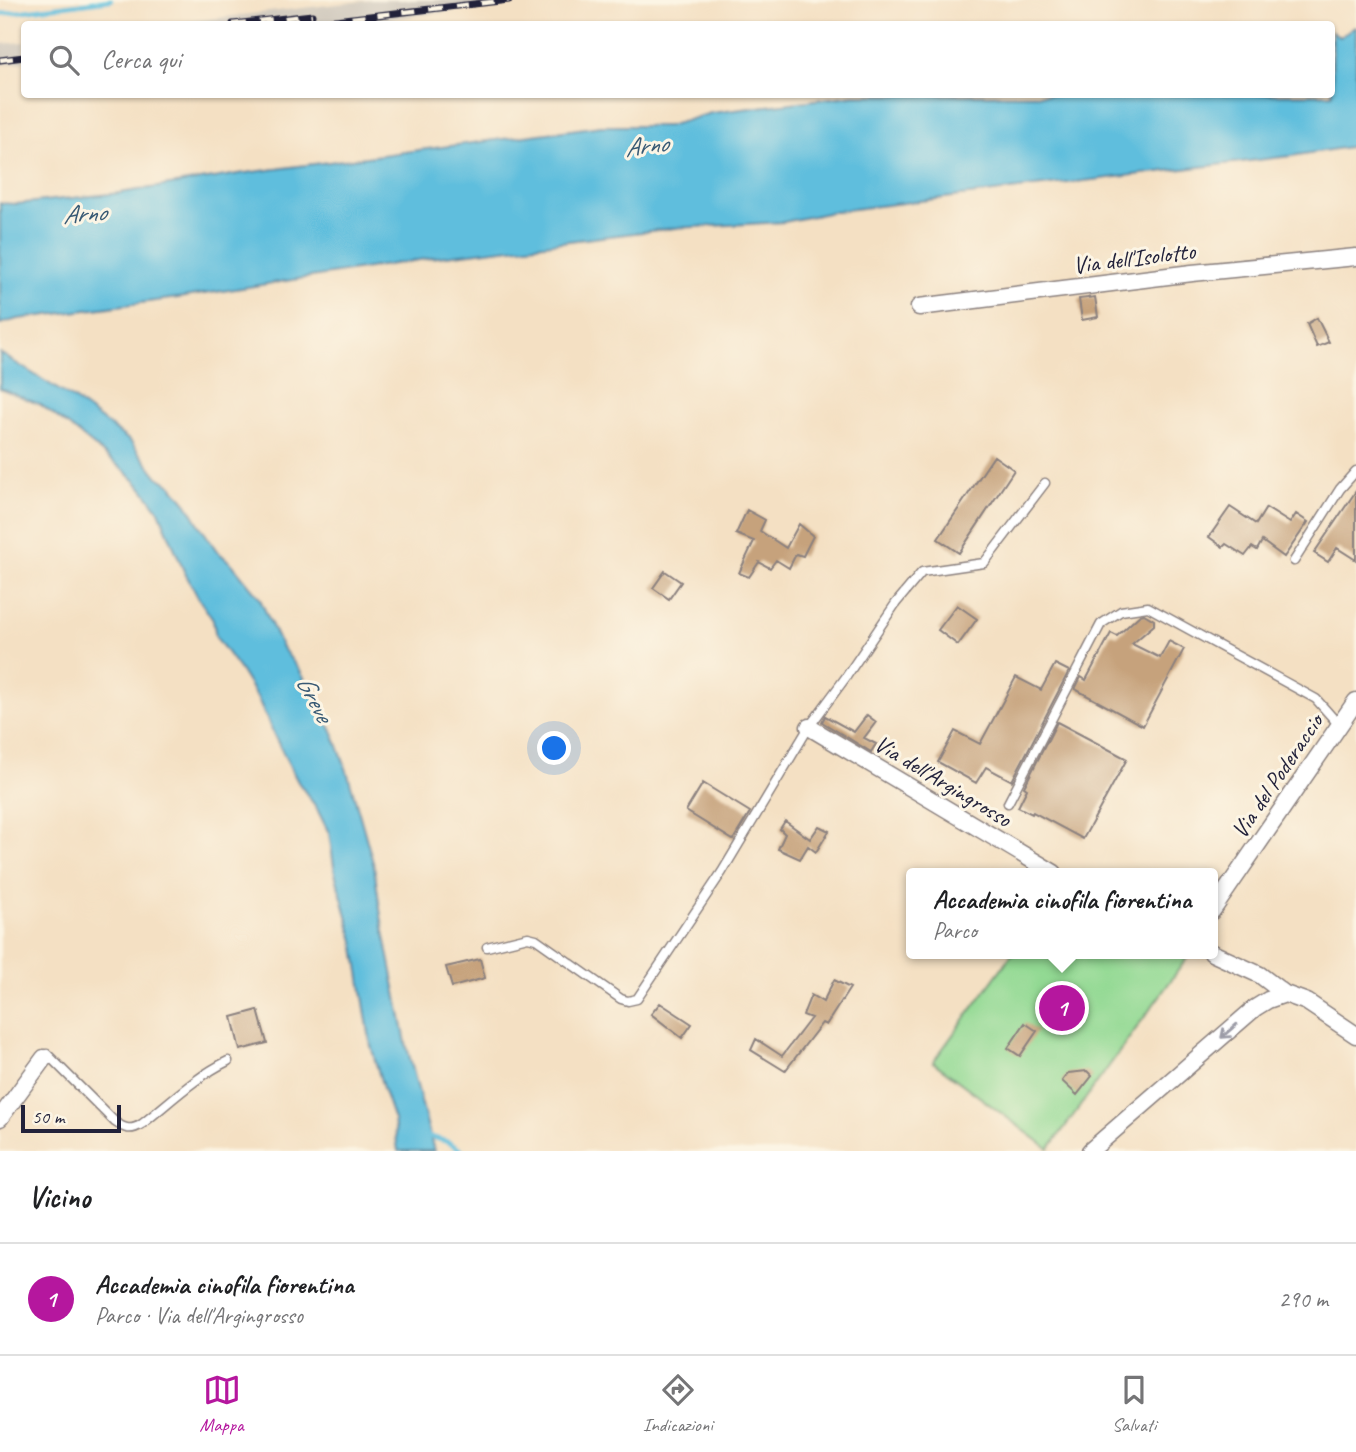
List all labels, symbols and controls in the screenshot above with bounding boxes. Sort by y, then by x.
search box [21,21,1335,98]
icon: search [45,41,83,79]
text: Cerca qui [101,43,181,76]
water label: Arno [623,126,673,164]
water label: Arno [61,195,110,231]
street label: Via dell'Isolotto [1071,235,1198,280]
water label: Greve [289,670,342,730]
street label: Via del Poderaccio [1224,706,1331,844]
street label: Via dell'Argingrosso [869,728,1018,834]
your location [537,731,571,765]
popup [906,868,1218,959]
text: Accademia cinofila fiorentina [933,883,1191,916]
text: Parco [933,916,977,945]
pin: 1 [1039,982,1085,1034]
one-way arrow [1220,1023,1238,1039]
scale bar [21,1102,121,1134]
text: 50 m [32,1105,64,1129]
text: Vicino [28,1178,90,1216]
text: Accademia cinofila fiorentina [95,1268,354,1301]
text: 1 [46,1285,56,1314]
text: 290 m [1279,1285,1328,1314]
text: Parco · Via dell'Argingrosso [95,1301,303,1330]
tab: Mappa [200,1371,244,1437]
tab: Indicazioni [643,1371,713,1437]
tab: Salvati [1112,1371,1156,1437]

